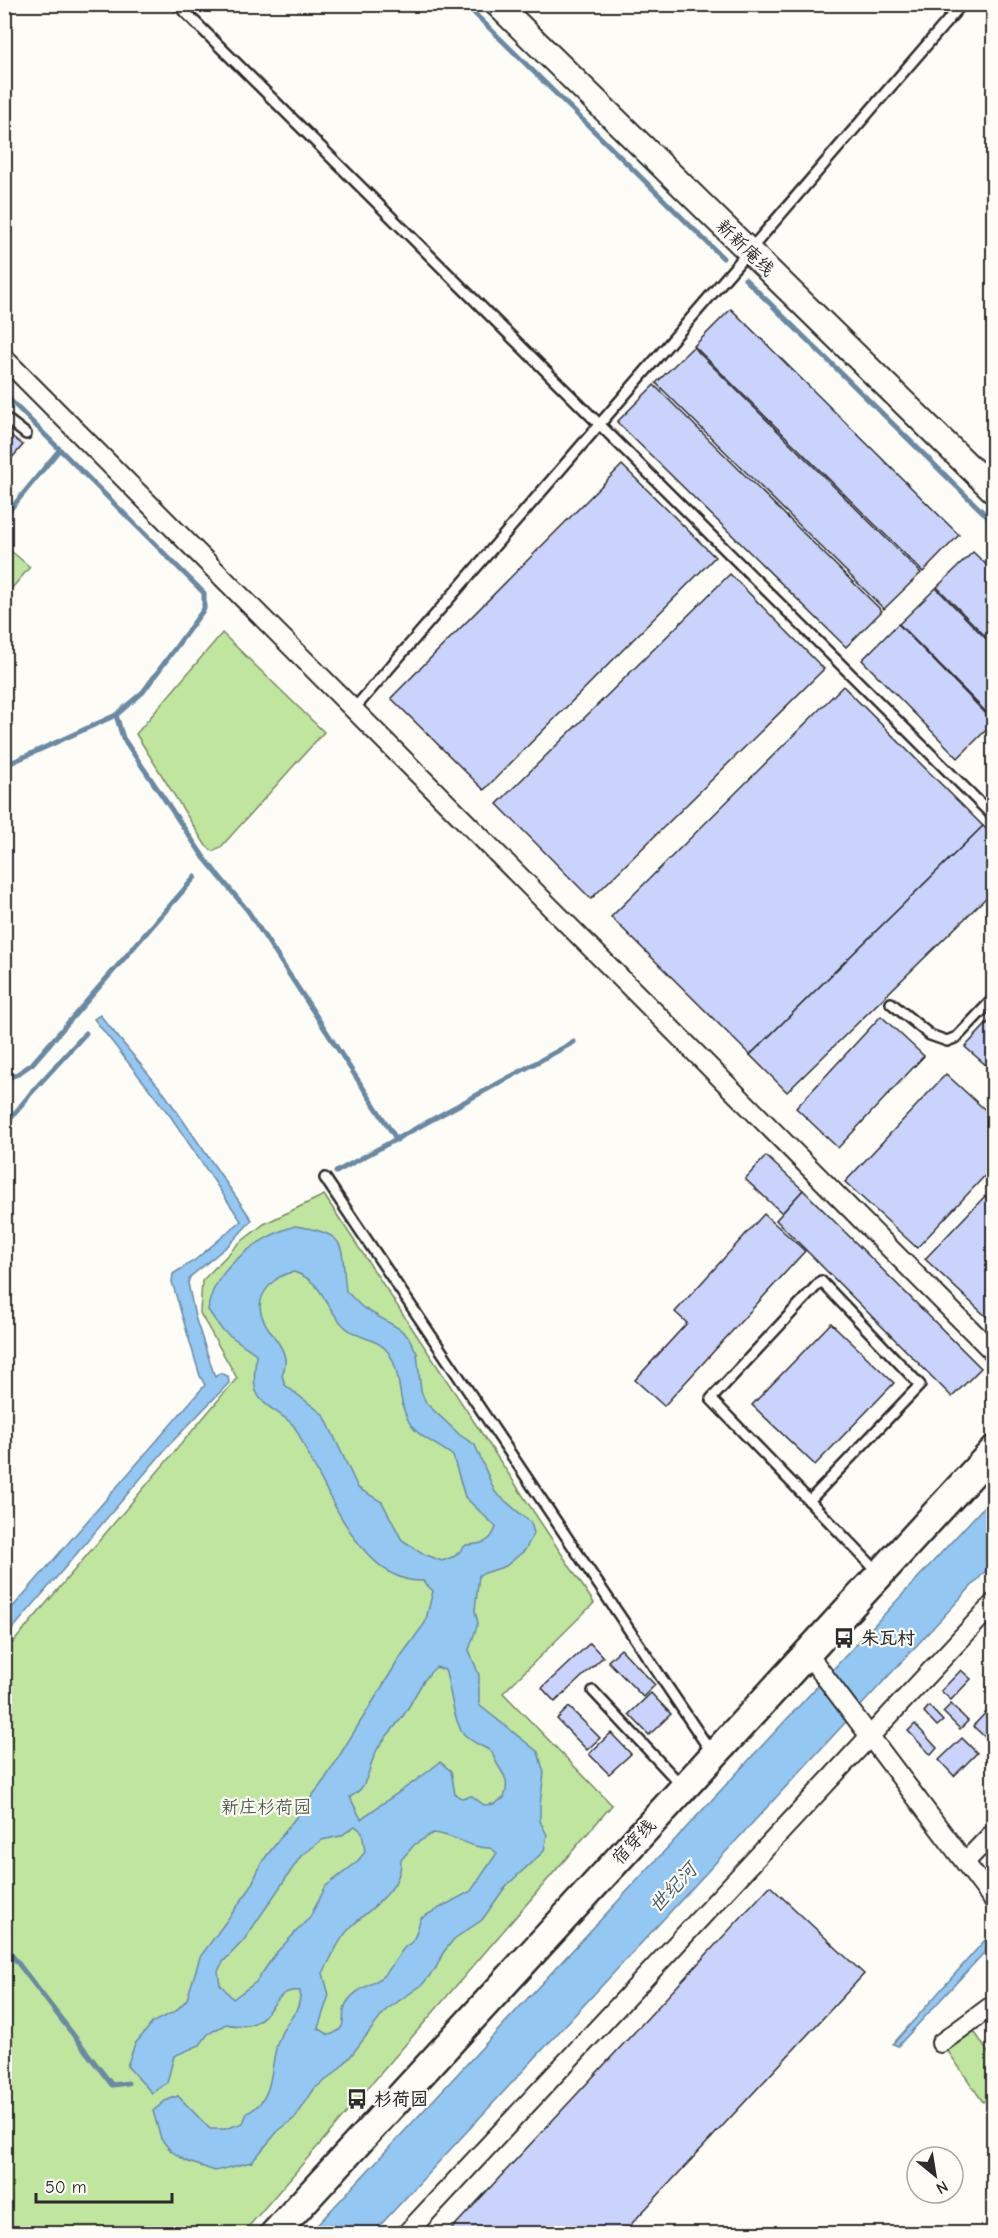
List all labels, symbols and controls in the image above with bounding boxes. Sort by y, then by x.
street label: 新新庵线 [712,215,778,281]
bus stop icon: 朱瓦村 [832,1626,856,1650]
place label: 朱瓦村 [861,1628,915,1649]
park label: 新庄杉荷园 [221,1797,311,1818]
street label: 宿穿线 [608,1815,660,1869]
water label: 世纪河 [644,1856,704,1918]
bus stop icon: 杉荷园 [345,2087,369,2111]
place label: 杉荷园 [374,2089,428,2110]
north arrow [905,2145,965,2205]
scale bar [36,2166,172,2204]
text: 50 m [45,2177,87,2198]
text: N [933,2177,951,2198]

